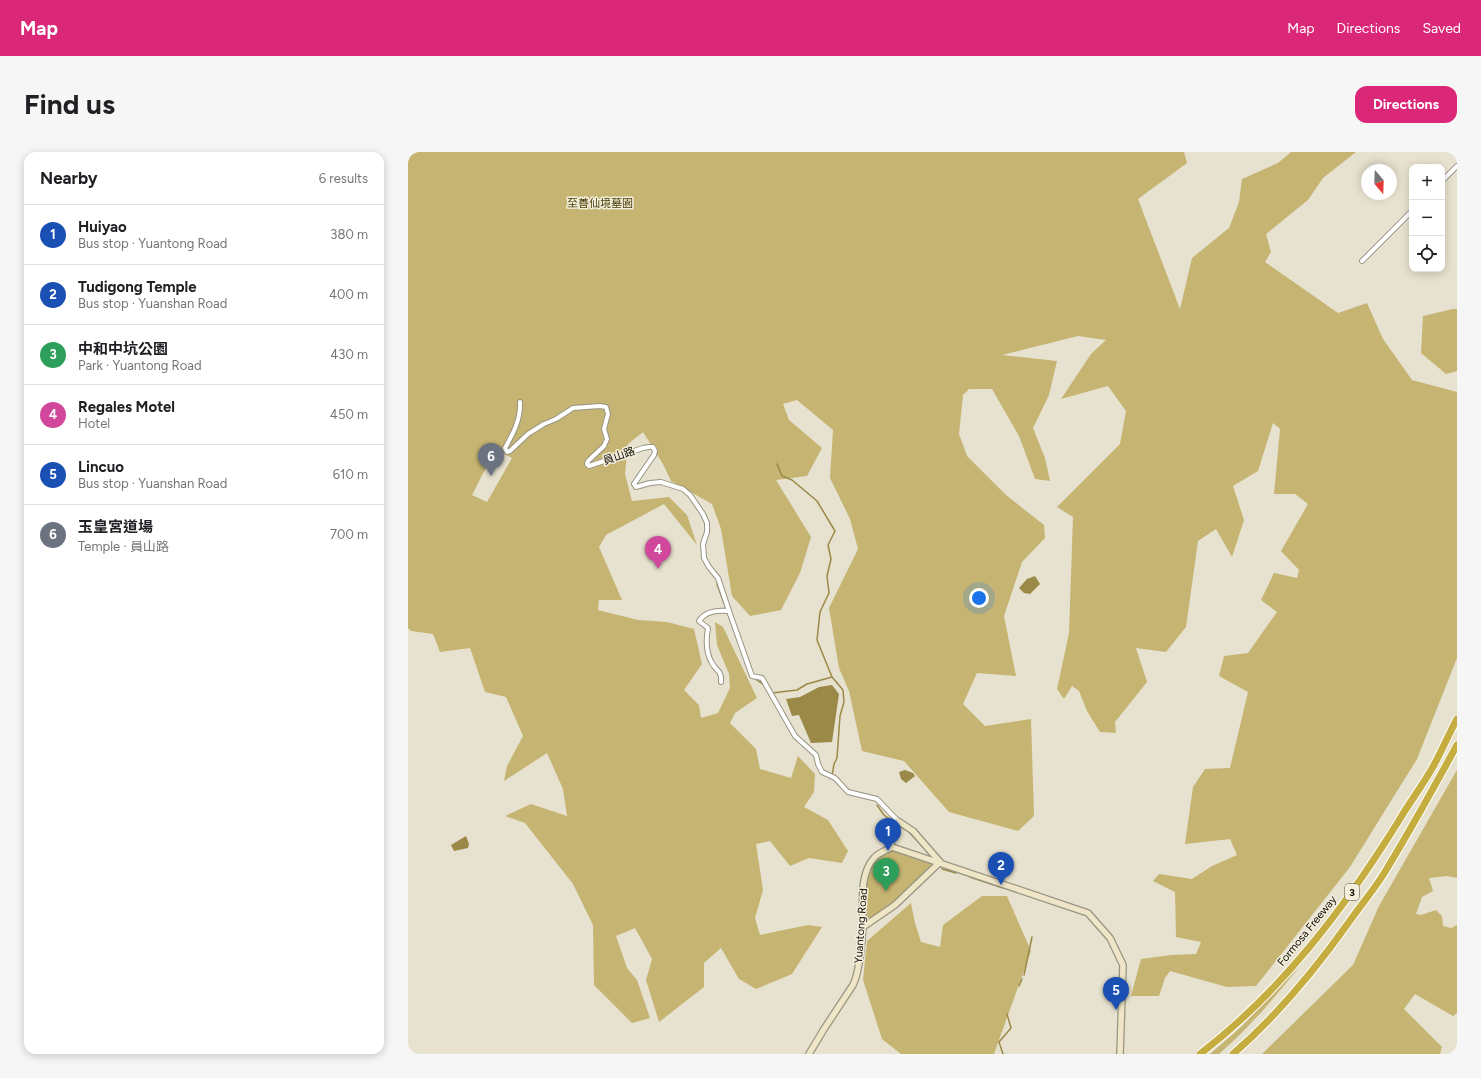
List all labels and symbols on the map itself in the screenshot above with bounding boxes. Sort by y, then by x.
north arrow [1361,164,1397,200]
park label: 至善仙境墓園 [567,197,633,210]
pin: 6 [478,443,504,476]
street label: 員山路 [601,444,637,468]
pin: 4 [645,536,671,569]
your location [969,588,989,608]
pin: 1 [875,818,901,851]
pin: 2 [988,852,1014,885]
pin: 3 [873,858,899,891]
road number: 3 [1345,884,1359,900]
street label: Yuantong Road [852,888,870,964]
street label: Formosa Freeway [1275,893,1339,969]
pin: 5 [1103,977,1129,1010]

